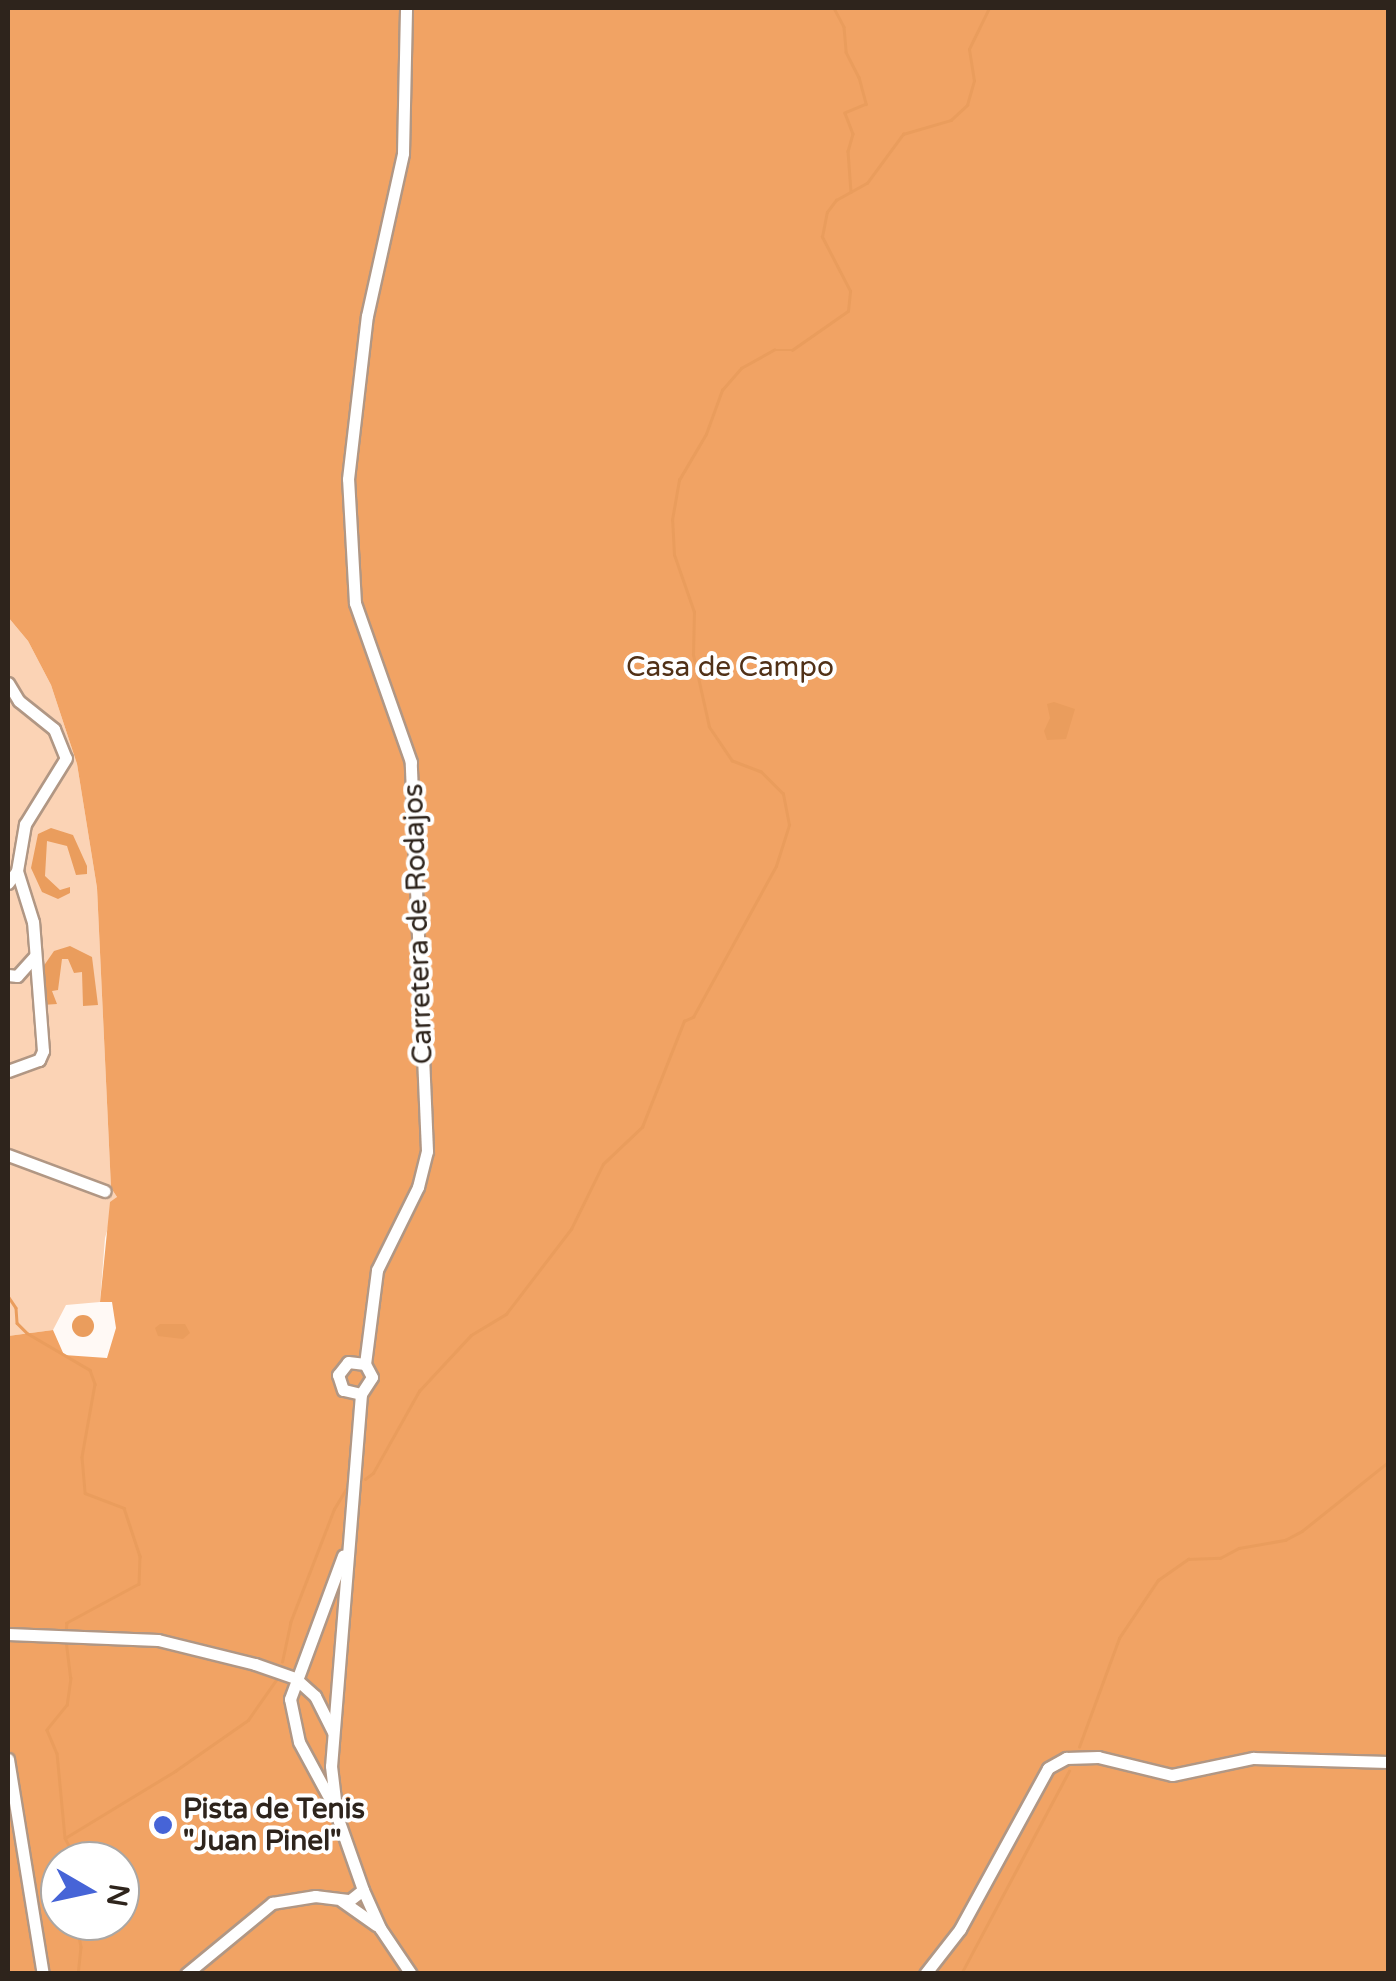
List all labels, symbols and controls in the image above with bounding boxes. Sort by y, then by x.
park label: Casa de Campo [626,650,834,684]
street label: Carretera de Rodajos [396,783,440,1065]
place label: Pista de Tenis "Juan Pinel" [183,1792,365,1858]
marker: Pista de Tenis "Juan Pinel" [152,1814,174,1836]
north arrow [40,1841,140,1941]
text: N [99,1882,136,1909]

